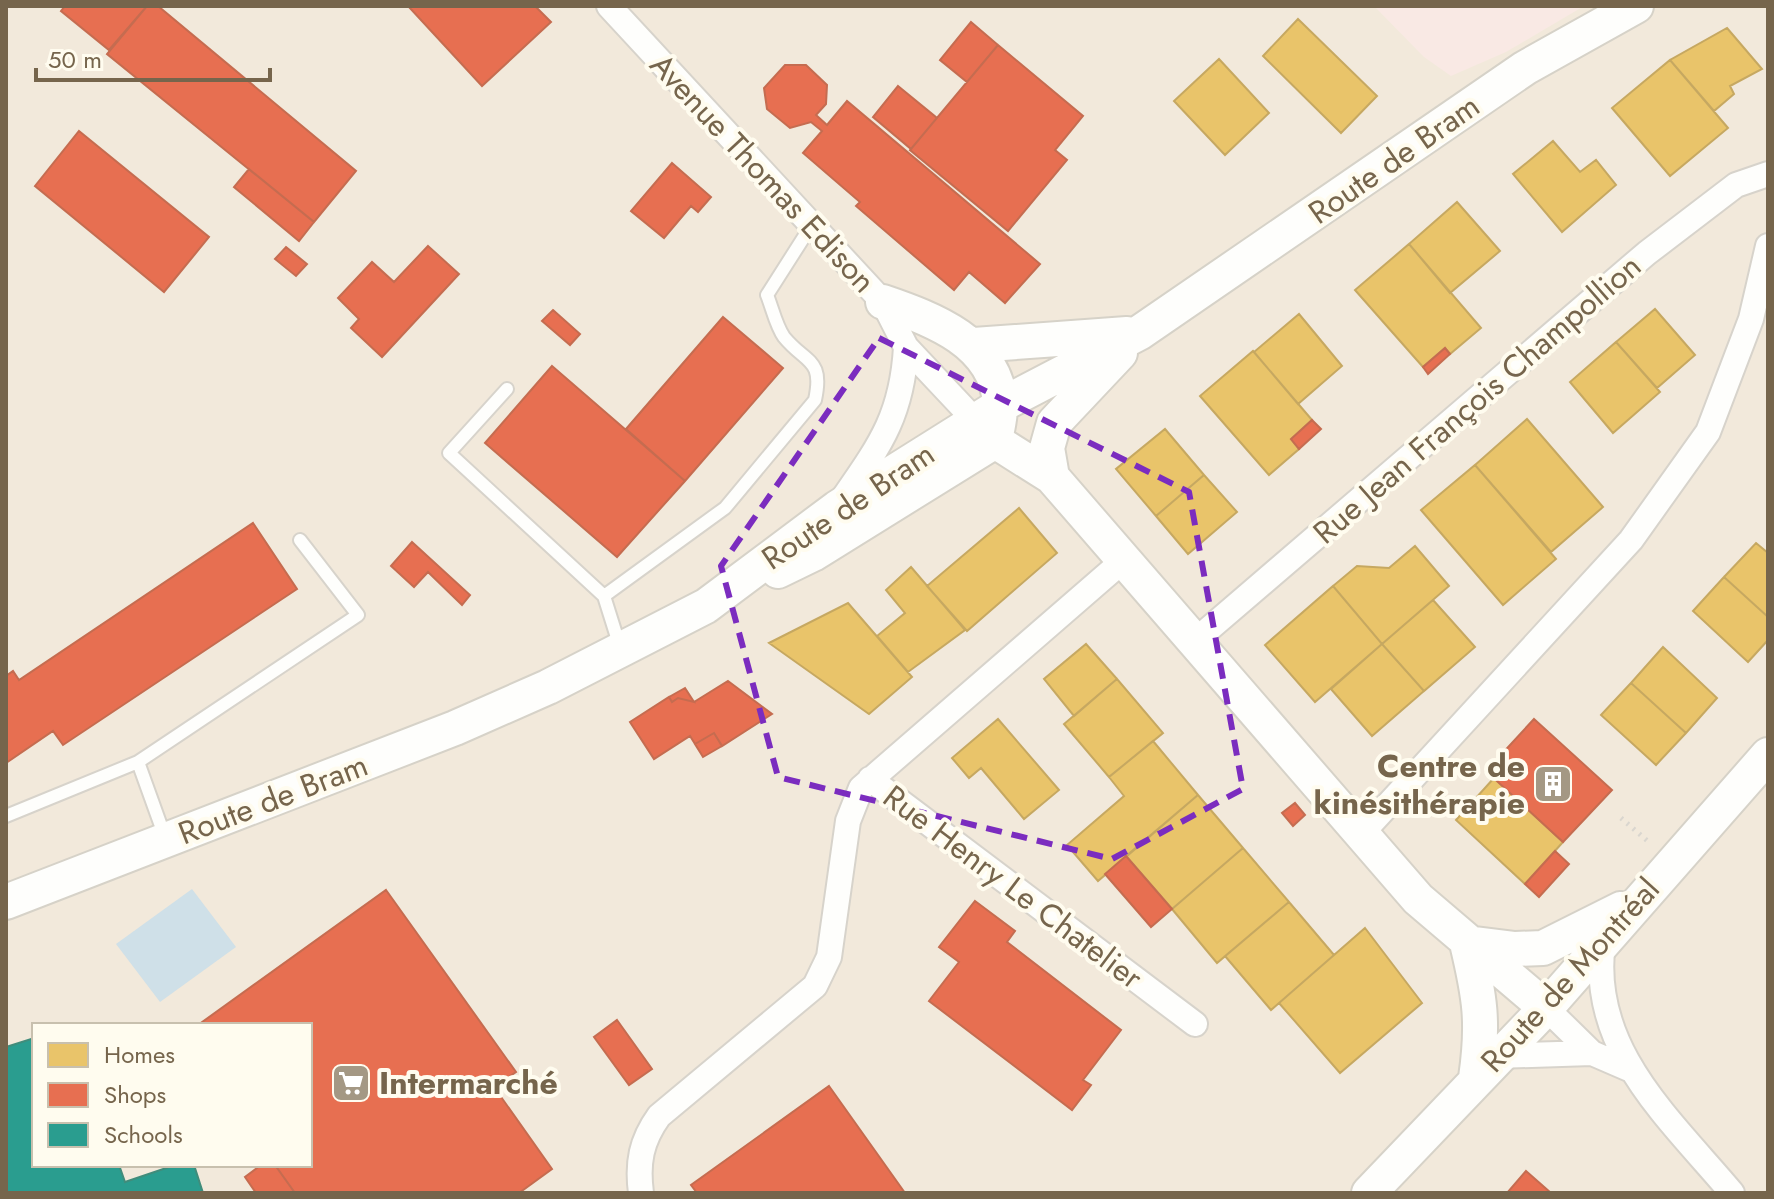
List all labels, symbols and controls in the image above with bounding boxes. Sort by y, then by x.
scale bar [36,32,270,82]
text: 50 m [48,42,102,77]
street label: Avenue Thomas Edison [640,43,886,303]
street label: Route de Bram [1299,83,1489,235]
street label: Rue Jean François Champollion [1303,244,1651,554]
street label: Route de Bram [752,431,944,581]
street label: Route de Bram [172,742,374,856]
place label: Centre de kinésithérapie [1314,743,1525,826]
building icon: Centre de kinésithérapie [1532,763,1574,805]
street label: Rue Henry Le Chatelier [874,774,1152,1000]
street label: Route de Montréal [1470,868,1670,1082]
legend [32,1023,312,1167]
text: Homes [104,1037,175,1072]
place label: Intermarché [379,1060,558,1106]
supermarket icon: Intermarché [330,1062,372,1104]
text: Shops [104,1077,166,1112]
text: Schools [104,1117,183,1152]

